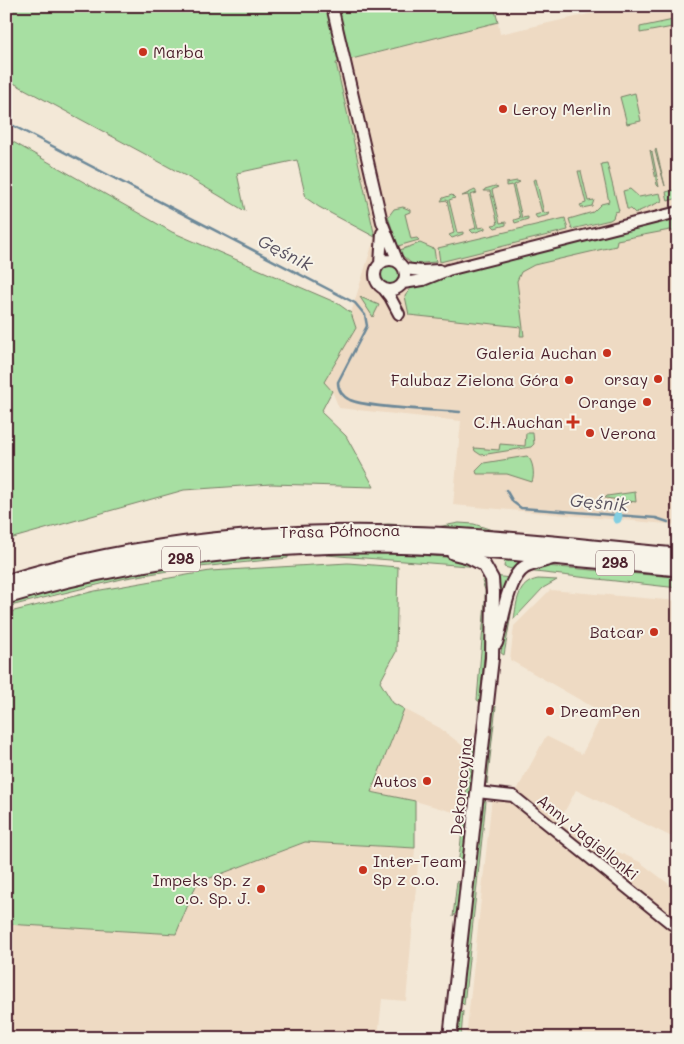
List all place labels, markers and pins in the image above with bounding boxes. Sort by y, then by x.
place label: Marba [153,41,204,62]
marker: Marba [137,46,149,58]
place label: Leroy Merlin [513,98,611,119]
marker: Leroy Merlin [497,103,509,115]
place label: Galeria Auchan [476,342,597,363]
marker: Galeria Auchan [601,347,613,359]
place label: orsay [604,368,648,389]
place label: Falubaz Zielona Góra [391,369,559,390]
marker: orsay [652,373,664,385]
marker: Falubaz Zielona Góra [563,374,575,386]
place label: Orange [578,391,637,412]
marker: Orange [641,396,653,408]
place label: C.H.Auchan [474,411,563,432]
marker: C.H.Auchan [567,416,579,428]
place label: Verona [600,422,657,443]
marker: Verona [584,427,596,439]
place label: Batcar [590,621,644,642]
marker: Batcar [648,626,660,638]
place label: DreamPen [560,700,640,721]
marker: DreamPen [544,705,556,717]
place label: Autos [373,770,417,791]
marker: Autos [421,775,433,787]
place label: Inter-Team Sp z o.o. [373,850,462,889]
marker: Inter-Team Sp z o.o. [357,864,369,876]
place label: Impeks Sp. z o.o. Sp. J. [152,869,251,908]
marker: Impeks Sp. z o.o. Sp. J. [255,883,267,895]

